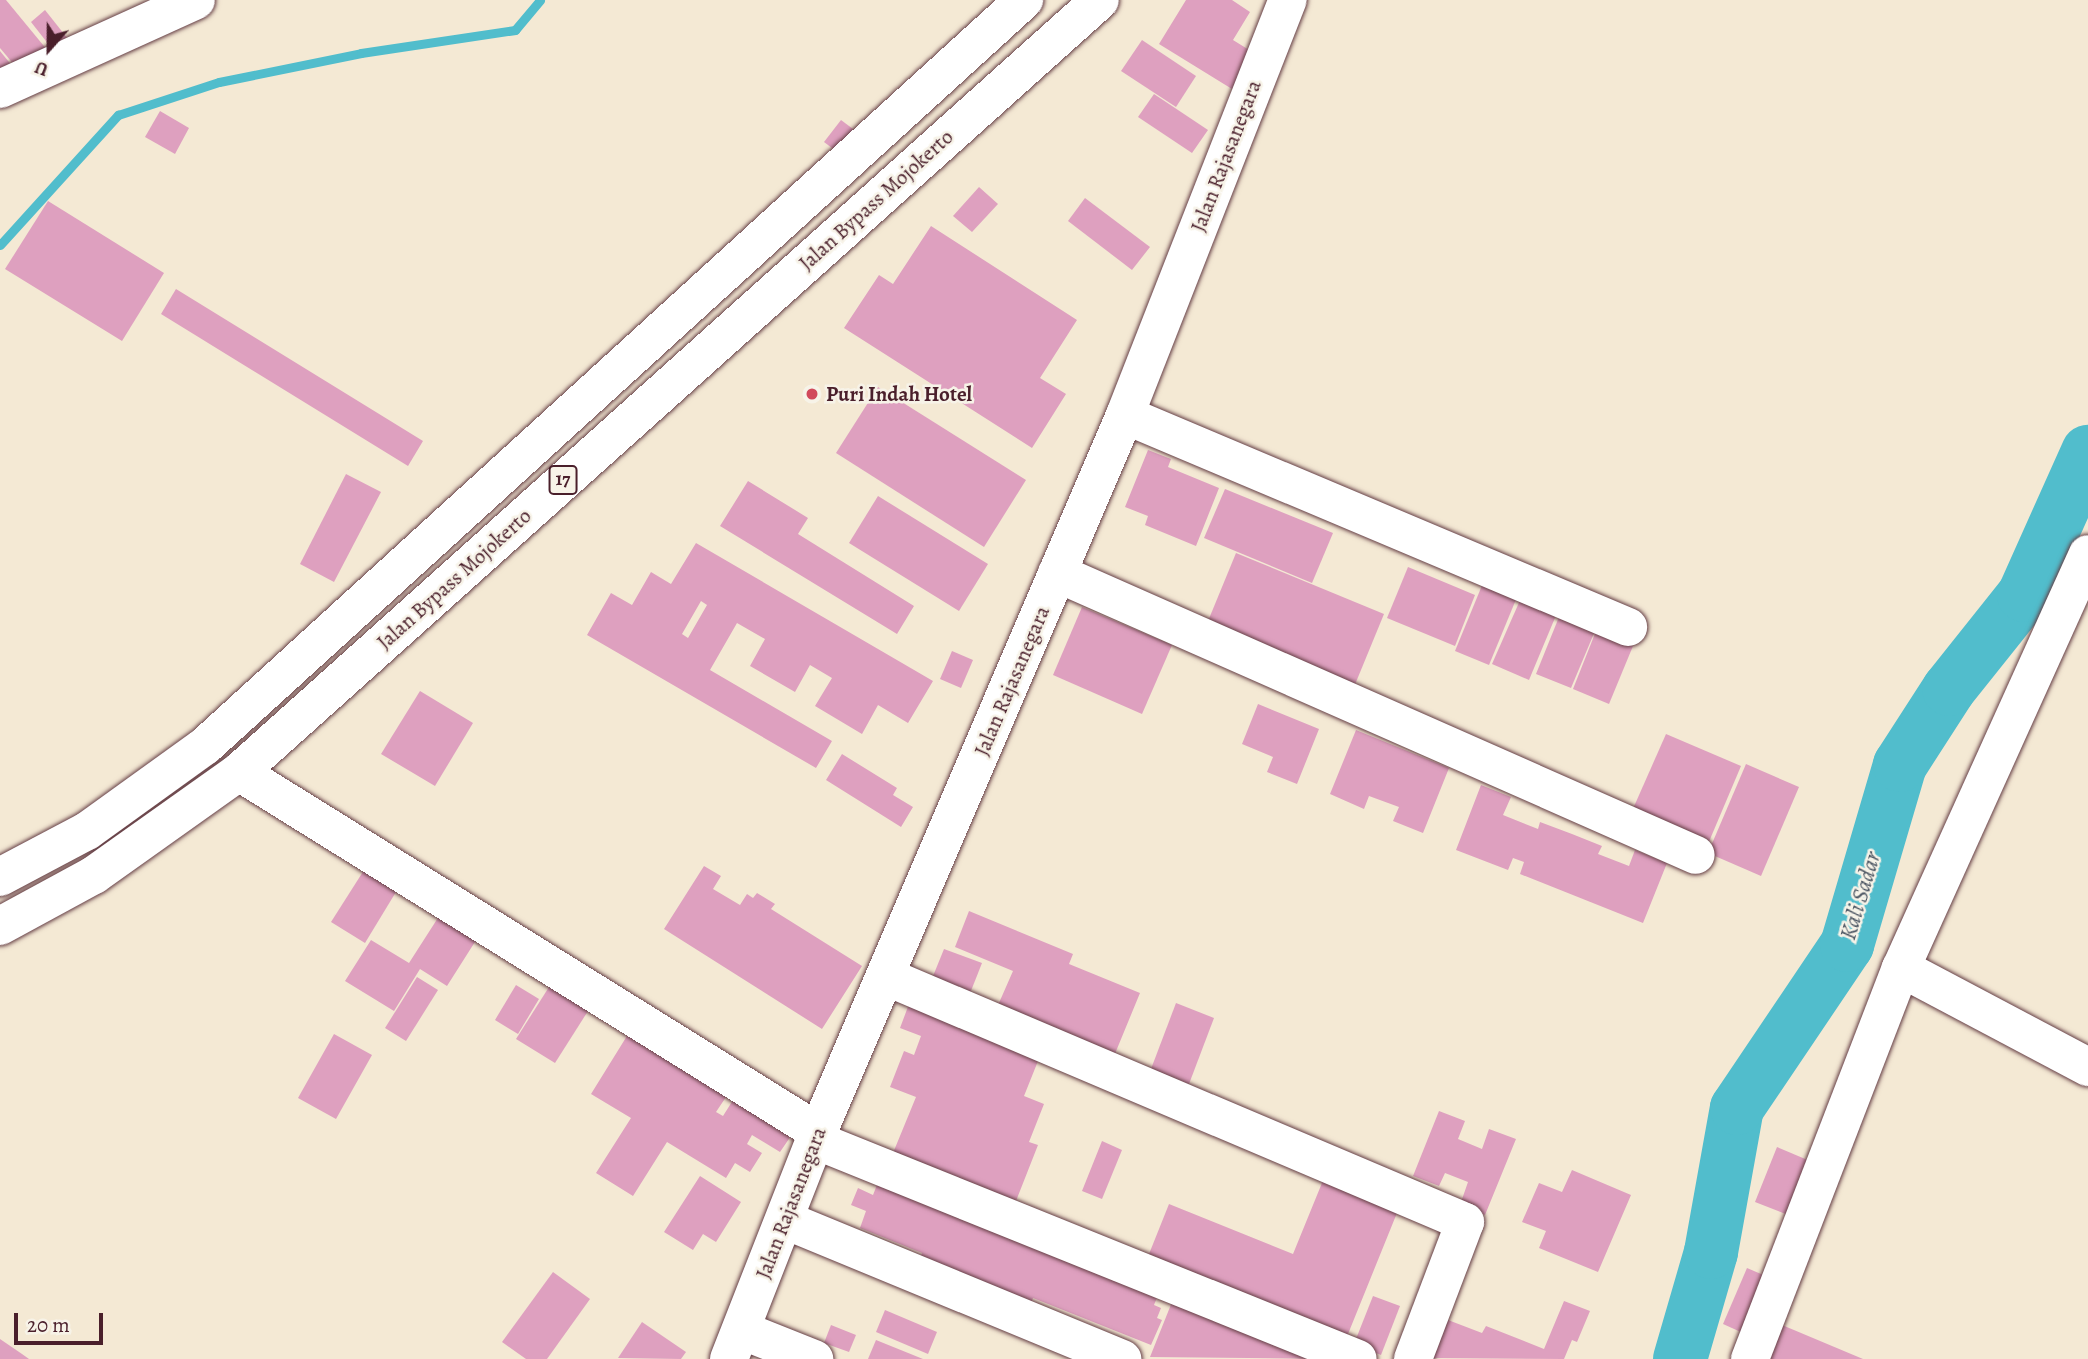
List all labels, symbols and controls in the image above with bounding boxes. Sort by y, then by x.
north arrow [14,14,84,84]
text: U [31,54,52,83]
street label: Jalan Rajasanegara [1185,77,1267,235]
street label: Jalan Bypass Mojokerto [794,124,958,276]
place label: Puri Indah Hotel [826,381,972,407]
marker: Puri Indah Hotel [804,386,820,402]
road number: 17 [547,464,579,495]
street label: Jalan Bypass Mojokerto [372,503,536,655]
street label: Jalan Rajasanegara [969,602,1055,760]
water label: Kali Sadar [1835,849,1887,943]
street label: Jalan Rajasanegara [750,1124,832,1282]
scale bar [18,1300,107,1344]
text: 20 m [27,1311,70,1339]

